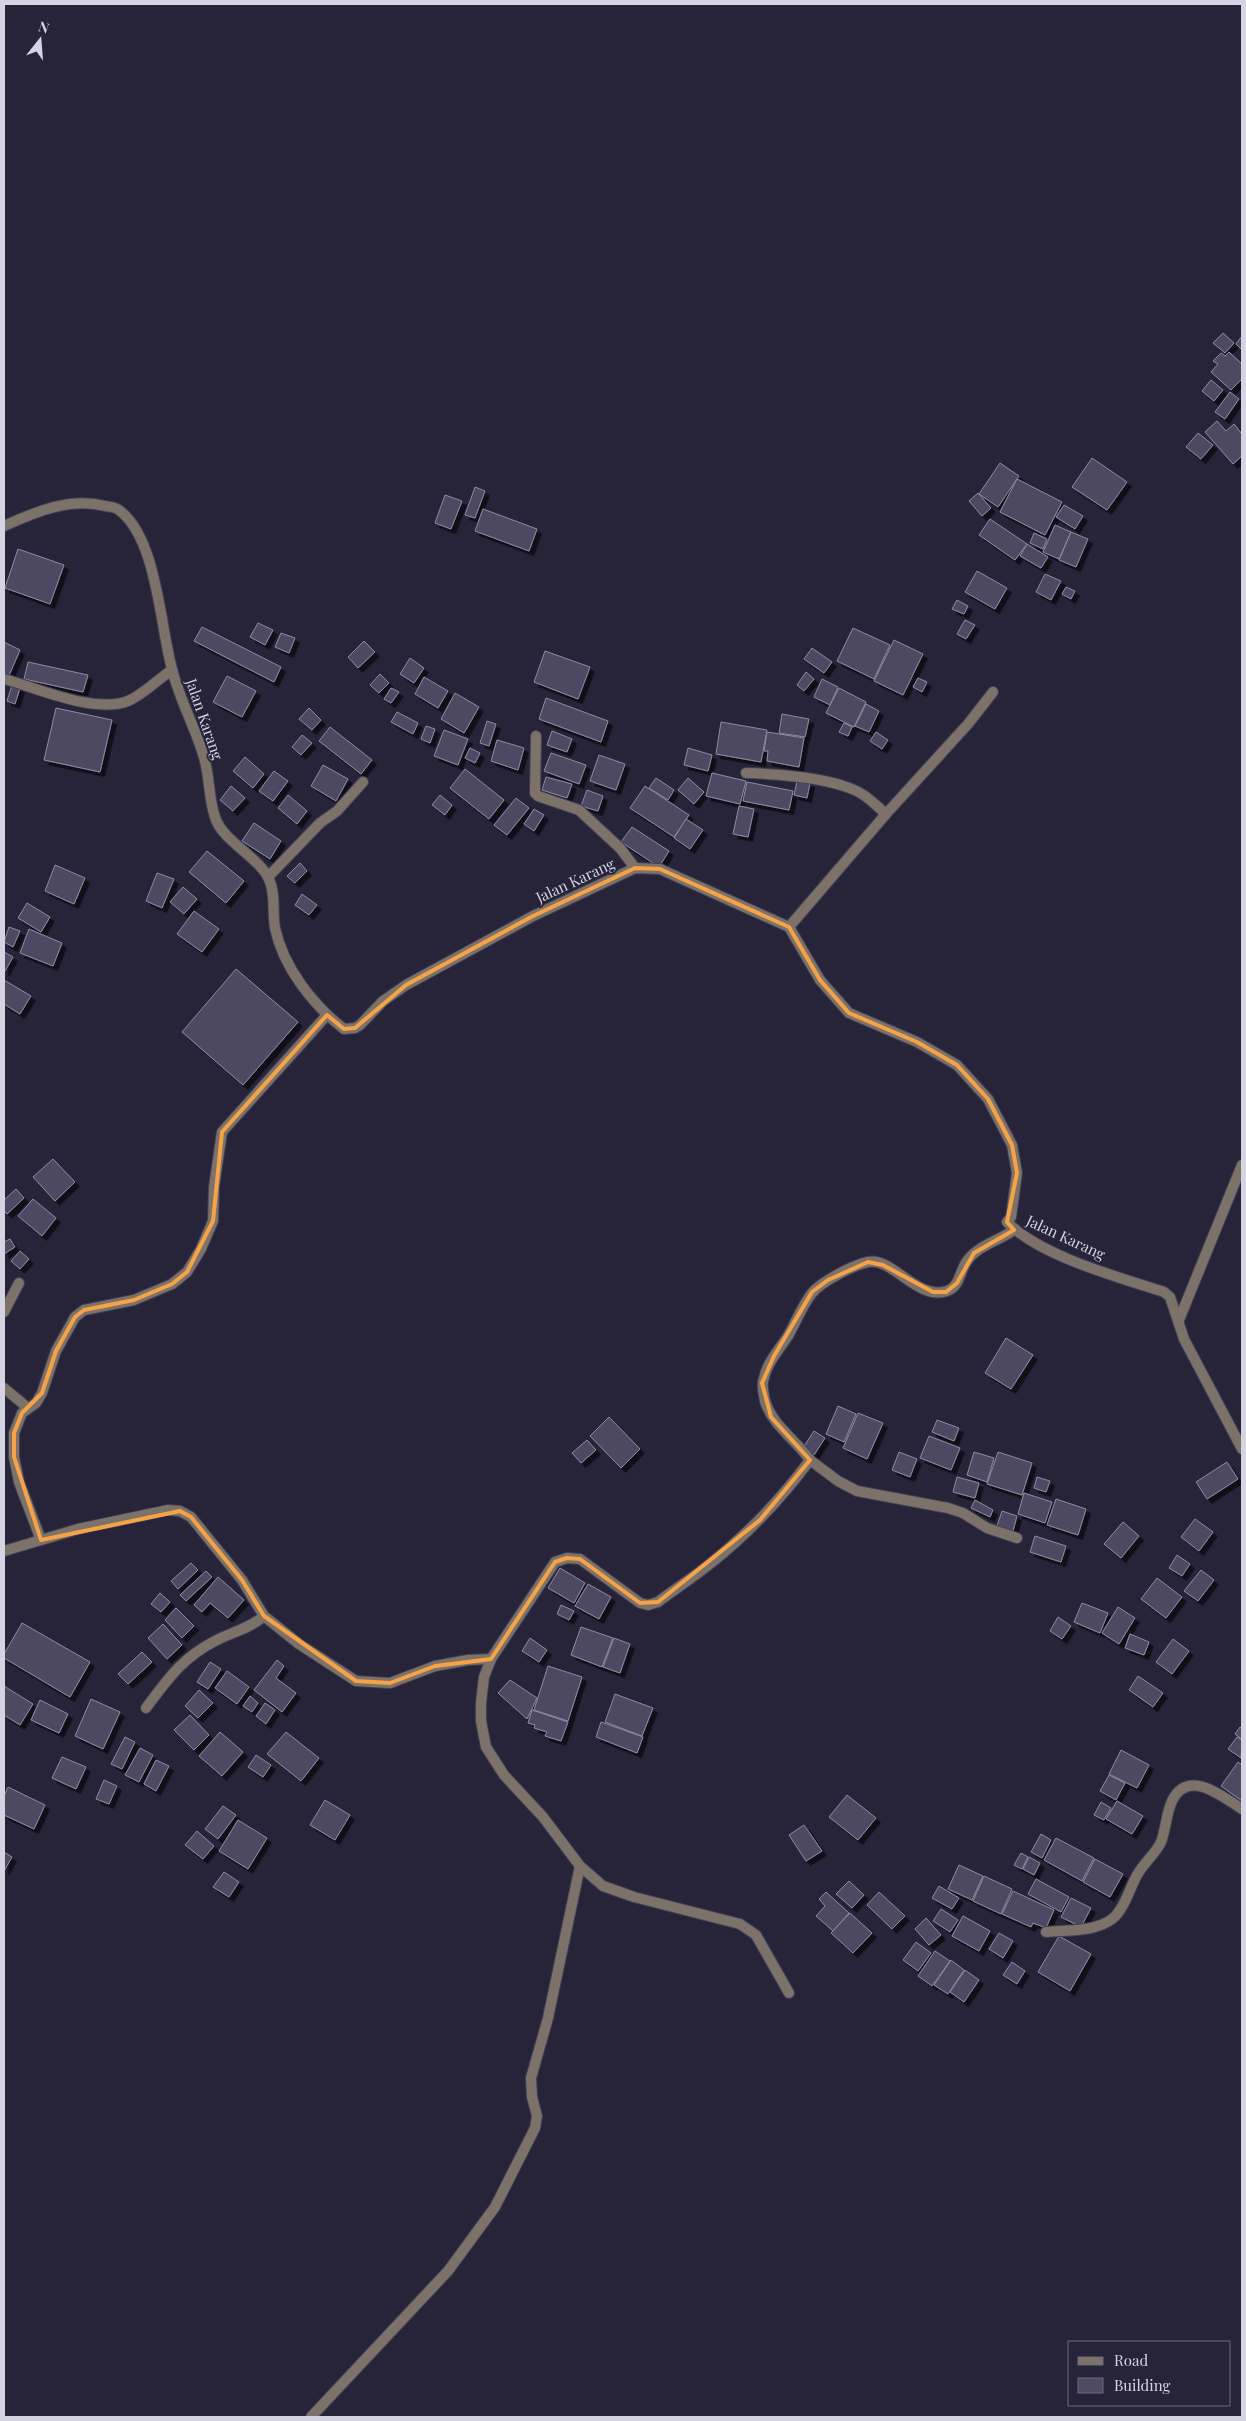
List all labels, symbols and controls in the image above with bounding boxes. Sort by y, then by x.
north arrow [15,15,65,65]
text: N [36,17,52,38]
street label: Jalan Karang [181,675,228,762]
street label: Jalan Karang [532,853,618,907]
street label: Jalan Karang [1023,1210,1109,1264]
legend [1068,2341,1231,2406]
text: Road [1114,2350,1148,2370]
text: Building [1114,2375,1171,2395]

